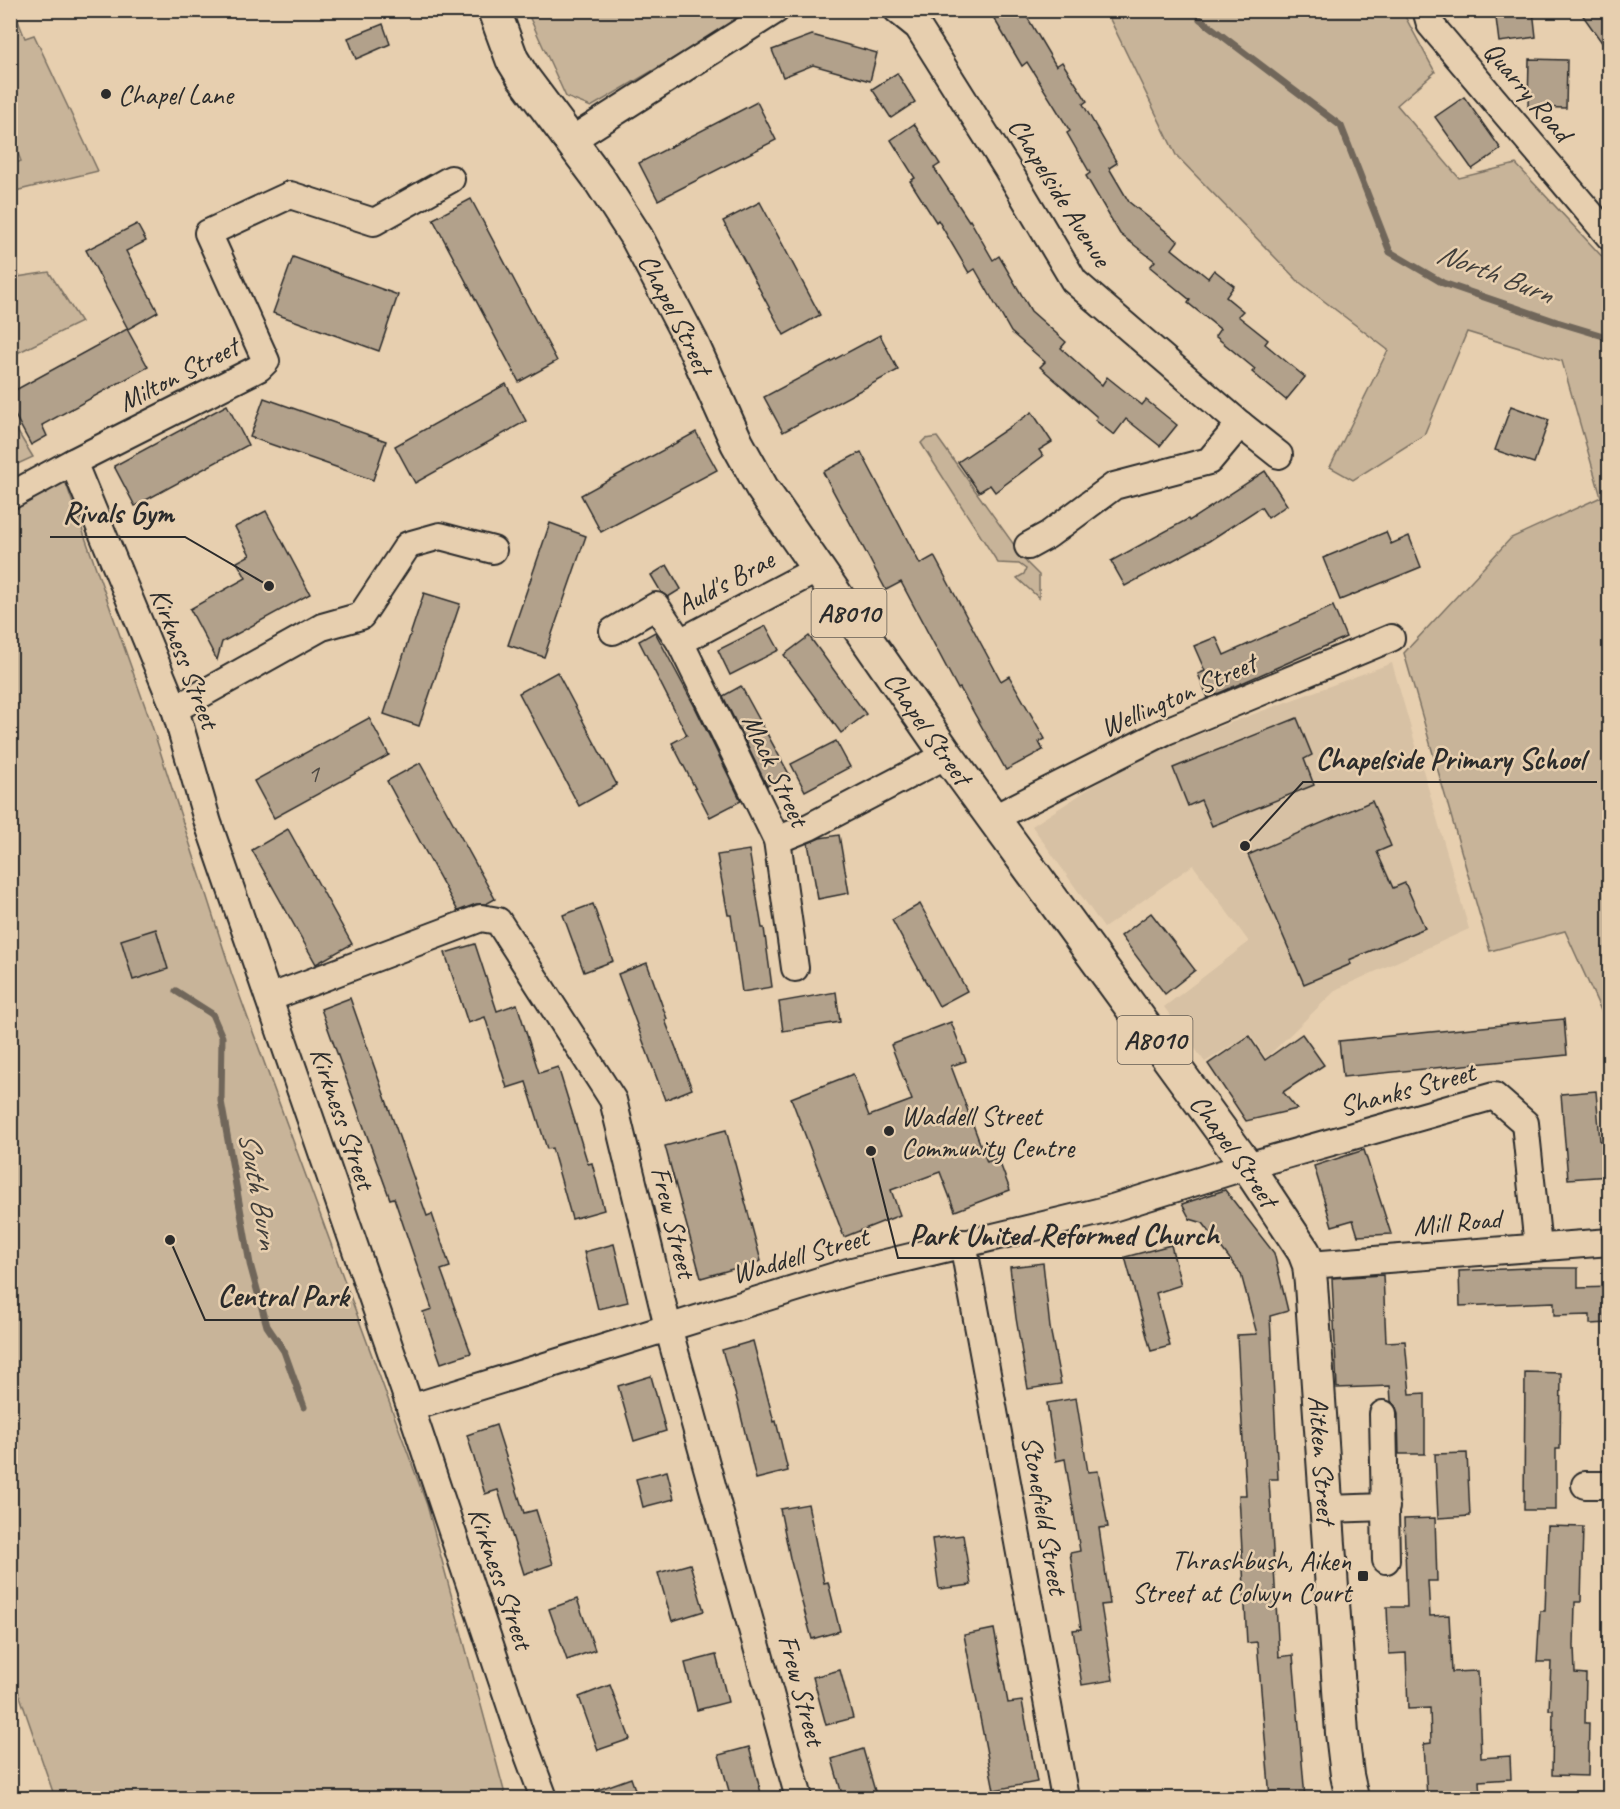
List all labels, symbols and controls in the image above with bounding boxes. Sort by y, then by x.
street label: Quarry Road [1476,34,1583,151]
place label: Chapel Lane [118,77,235,112]
marker: Chapel Lane [99,87,113,101]
street label: Chapelside Avenue [1000,111,1121,275]
water label: North Burn [1432,234,1561,313]
street label: Chapel Street [631,248,723,383]
street label: Milton Street [112,327,247,419]
callout: Rivals Gym [50,489,185,537]
text: Rivals Gym [62,494,175,532]
street label: Auld's Brae [670,541,782,622]
street label: Kirkness Street [142,583,229,736]
road number: A8010 [812,589,886,637]
street label: Wellington Street [1095,644,1265,745]
street label: Chapel Street [876,664,982,794]
street label: Mack Street [735,708,818,834]
callout: Chapelside Primary School [1303,734,1597,782]
text: Chapelside Primary School [1315,740,1590,778]
house number: 1 [307,757,320,790]
road number: A8010 [1118,1016,1192,1064]
street label: Kirkness Street [302,1042,384,1196]
street label: Shanks Street [1335,1053,1481,1124]
street label: Chapel Street [1183,1087,1289,1217]
place label: Waddell Street Community Centre [901,1098,1076,1165]
marker: Waddell Street Community Centre [882,1124,896,1138]
water label: South Burn [230,1129,288,1254]
street label: Frew Street [643,1163,705,1284]
street label: Mill Road [1412,1200,1506,1243]
callout: Park United Reformed Church [898,1210,1230,1258]
text: Park United Reformed Church [909,1216,1220,1254]
street label: Waddell Street [728,1218,875,1291]
callout: Central Park [205,1272,361,1320]
text: Central Park [217,1277,351,1315]
street label: Aitken Street [1301,1394,1345,1528]
street label: Stonefield Street [1014,1433,1077,1599]
street label: Kirkness Street [460,1502,542,1656]
place label: Thrashbush, Aiken Street at Colwyn Court [1132,1543,1354,1610]
marker: Thrashbush, Aiken Street at Colwyn Court [1356,1569,1370,1583]
street label: Frew Street [770,1631,834,1752]

